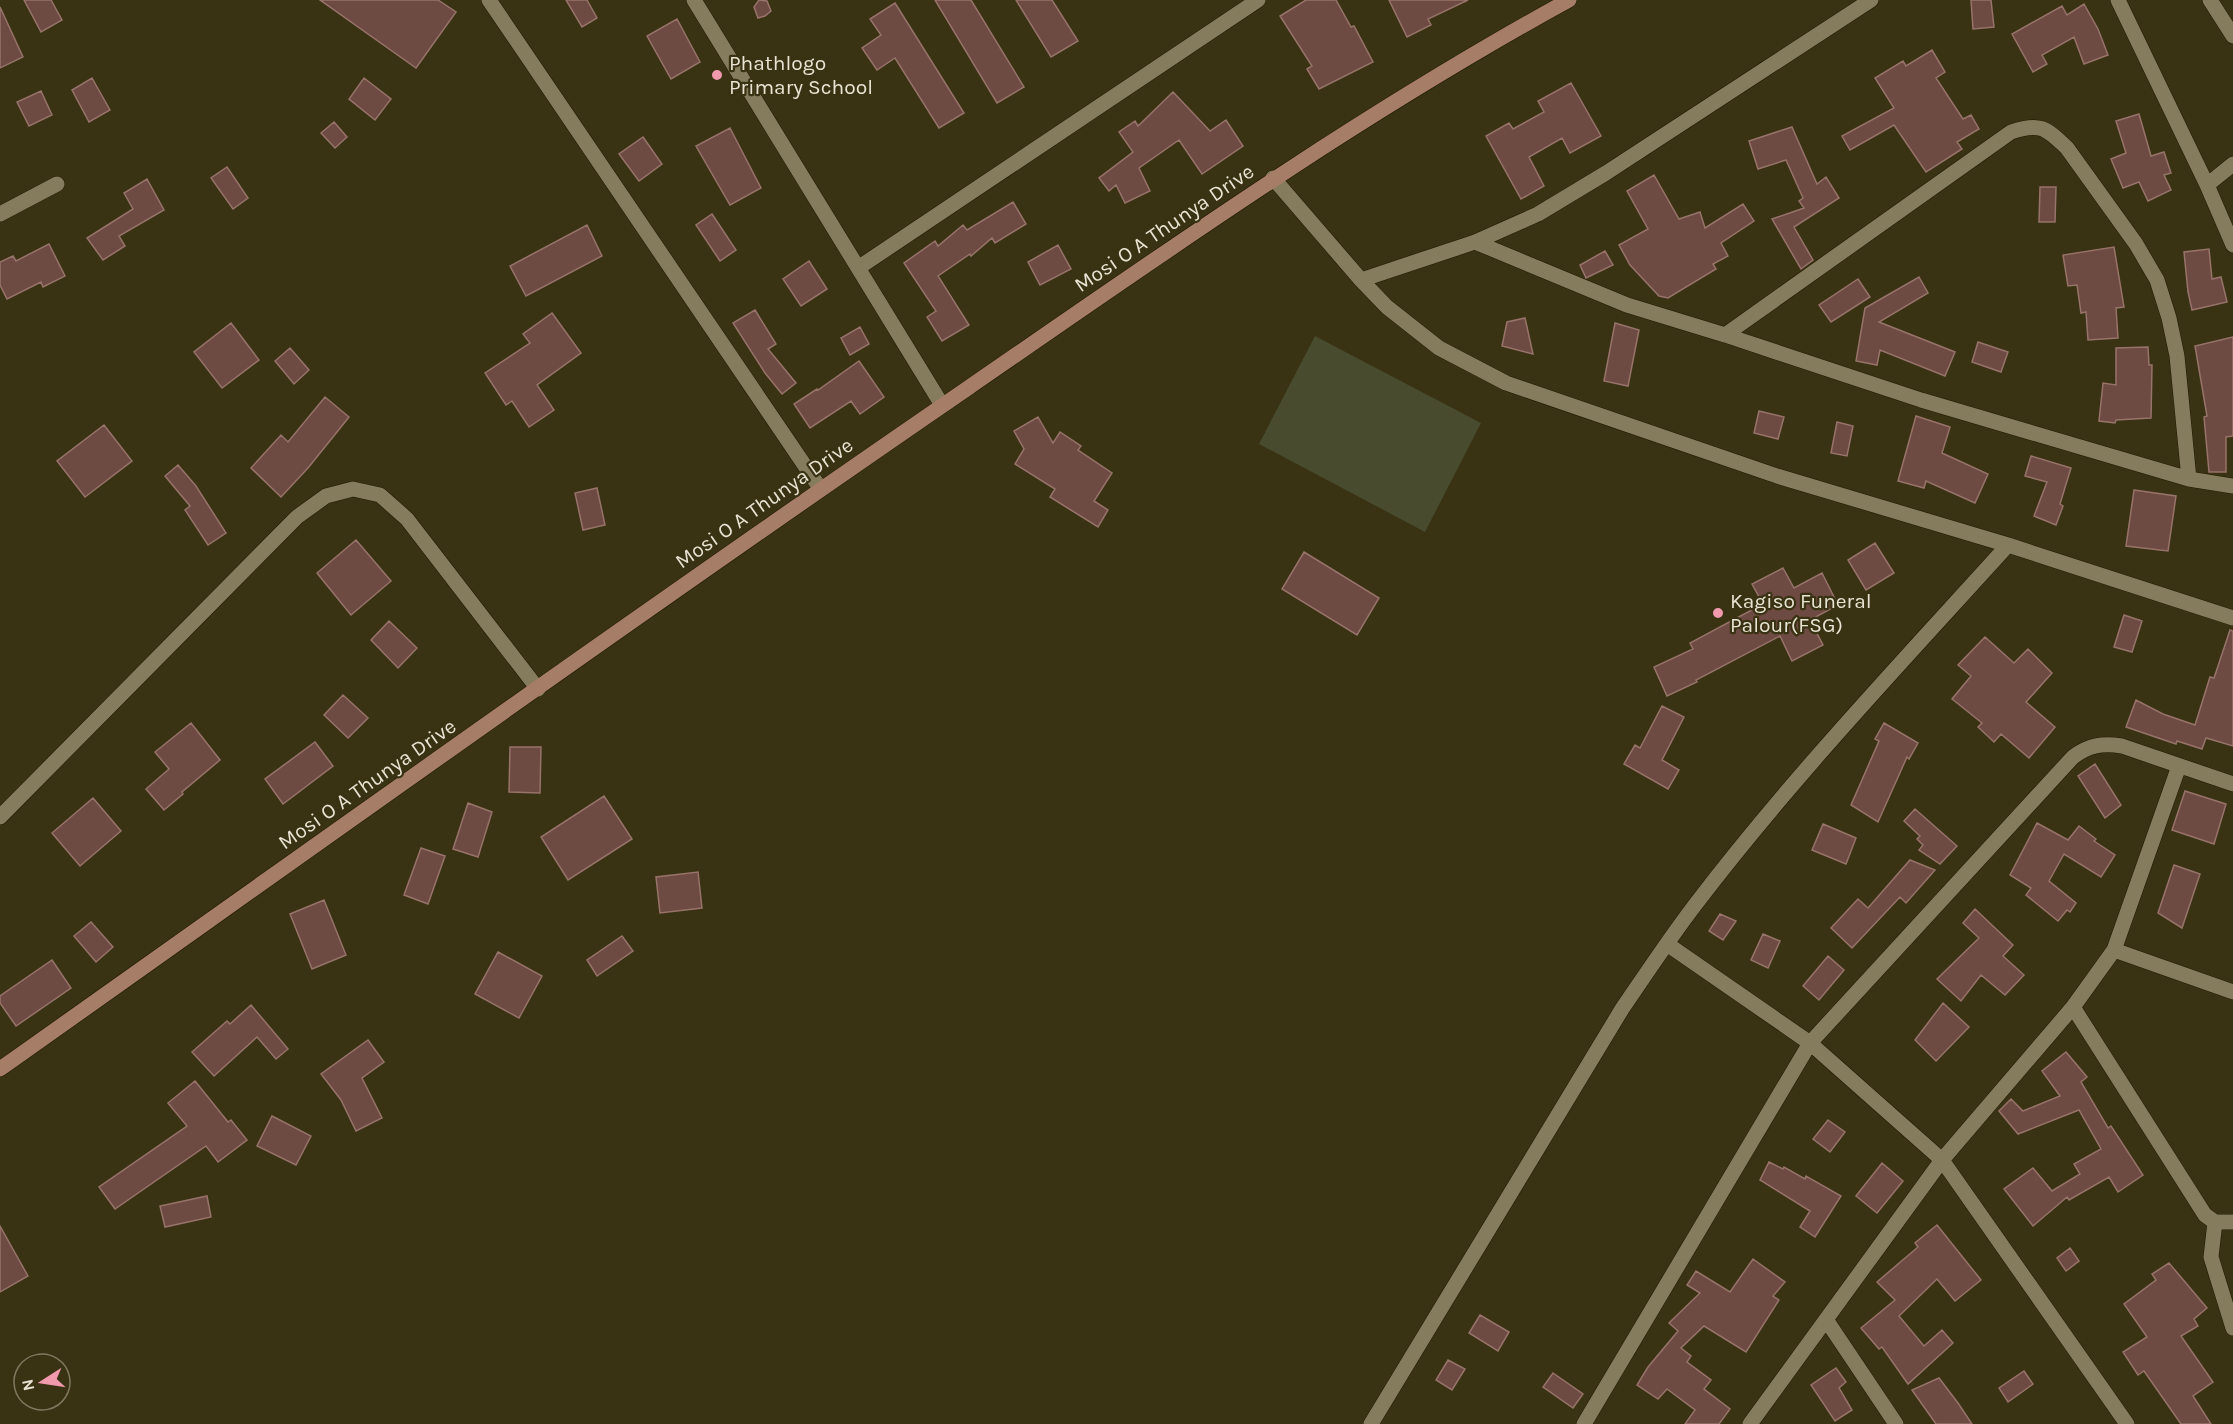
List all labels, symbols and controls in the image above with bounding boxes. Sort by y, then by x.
place label: Phathlogo Primary School [729,51,873,99]
marker: Phathlogo Primary School [710,68,724,82]
street label: Mosi O A Thunya Drive [1070,159,1258,297]
street label: Mosi O A Thunya Drive [671,433,857,573]
place label: Kagiso Funeral Palour(FSG) [1730,589,1872,637]
marker: Kagiso Funeral Palour(FSG) [1711,606,1725,620]
street label: Mosi O A Thunya Drive [274,714,460,854]
north arrow [12,1352,72,1412]
text: N [17,1377,38,1393]

